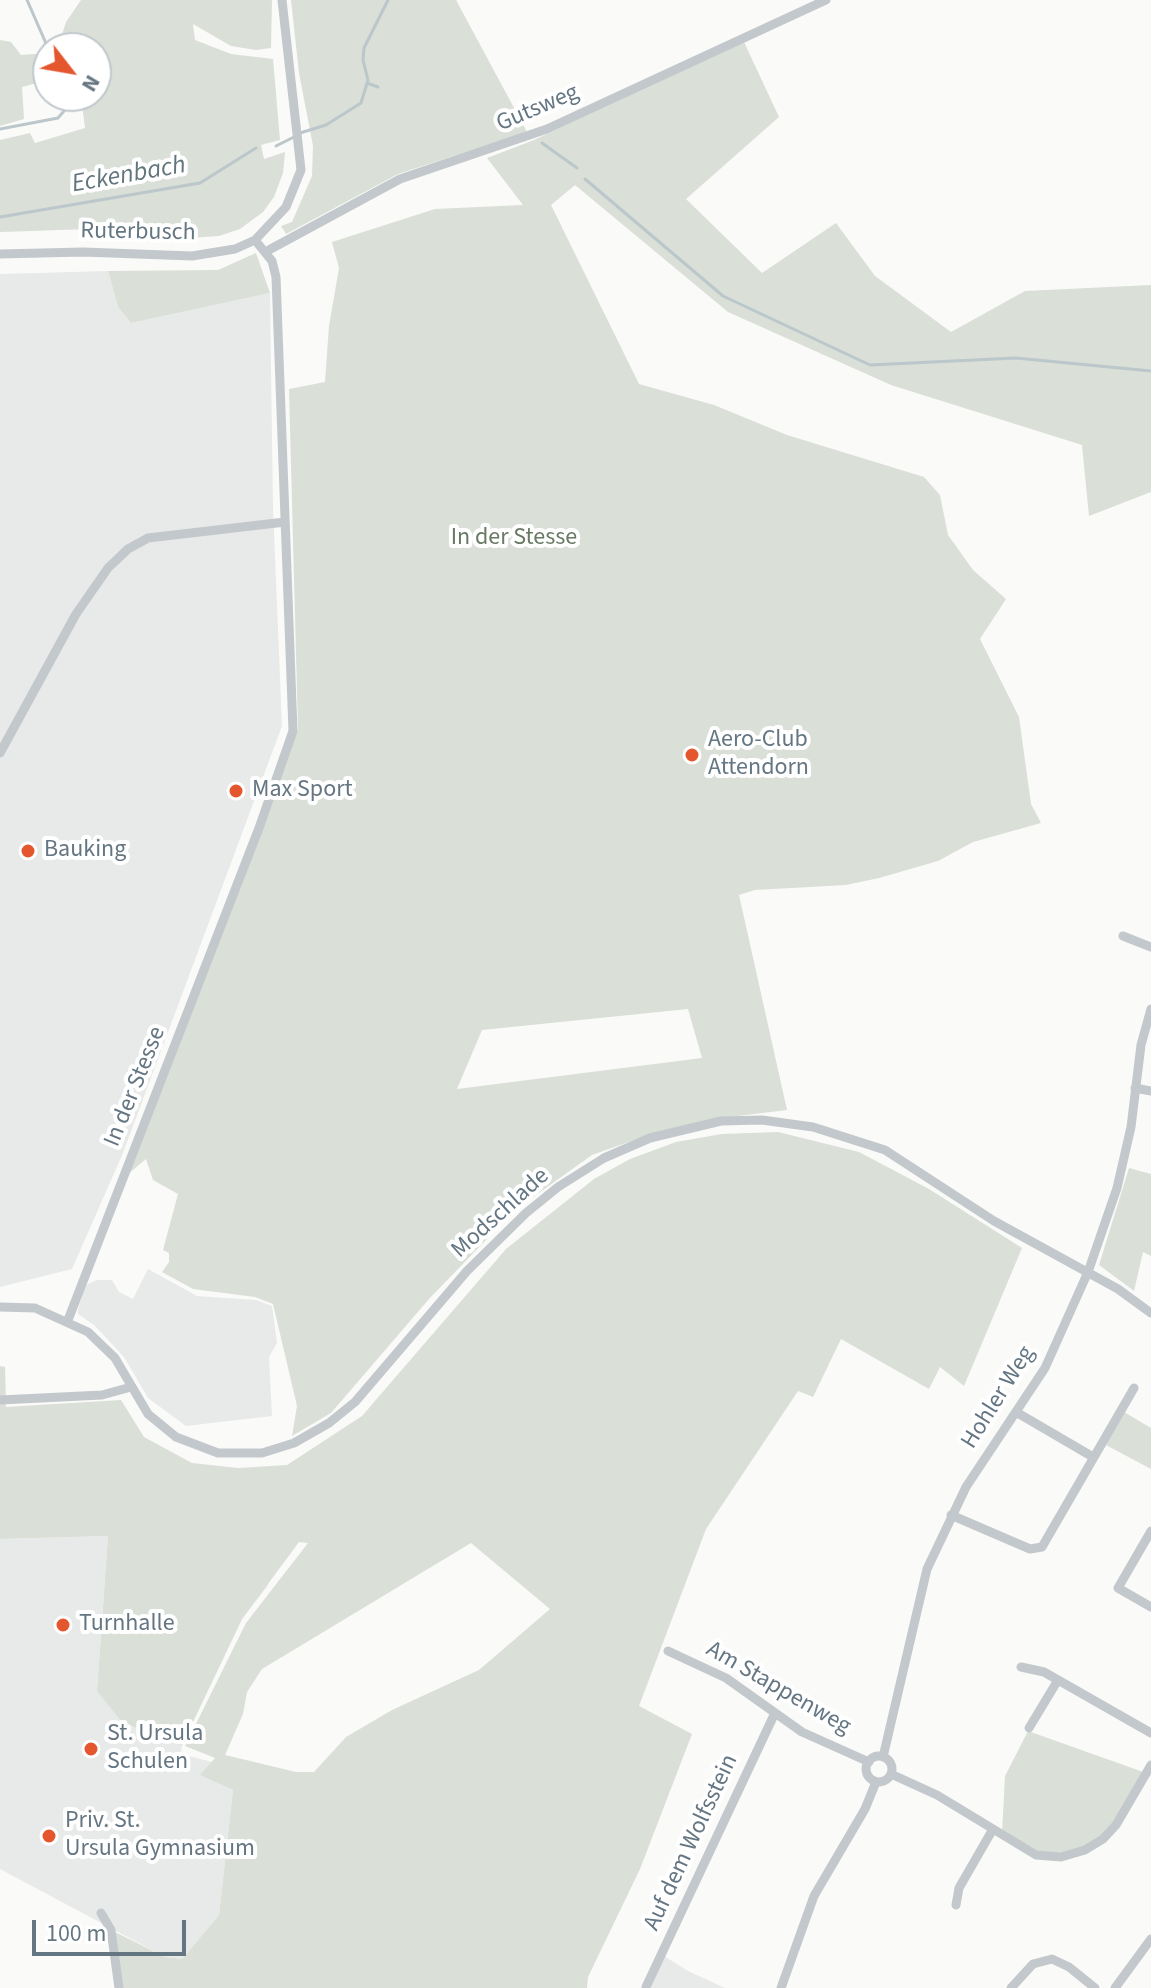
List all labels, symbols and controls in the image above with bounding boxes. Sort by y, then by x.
north arrow [32,32,112,112]
text: N [73,69,108,98]
street label: Gutsweg [492,79,584,139]
water label: Eckenbach [70,151,188,201]
street label: Ruterbusch [80,218,196,248]
park label: In der Stesse [451,525,577,553]
place label: Aero-Club Attendorn [708,727,809,783]
marker: Aero-Club Attendorn [683,746,701,764]
place label: Max Sport [252,777,353,805]
marker: Max Sport [227,782,245,800]
place label: Bauking [44,837,126,865]
marker: Bauking [19,842,37,860]
street label: In der Stesse [99,1023,173,1151]
street label: Modschlade [446,1163,556,1265]
street label: Hohler Weg [956,1341,1042,1455]
place label: Turnhalle [79,1611,175,1639]
marker: Turnhalle [54,1616,72,1634]
street label: Am Stappenweg [701,1636,855,1742]
place label: St. Ursula Schulen [107,1721,203,1777]
marker: St. Ursula Schulen [82,1740,100,1758]
street label: Auf dem Wolfsstein [639,1750,745,1936]
place label: Priv. St. Ursula Gymnasium [65,1808,255,1864]
marker: Priv. St. Ursula Gymnasium [40,1827,58,1845]
scale bar [36,1904,190,1954]
text: 100 m [46,1916,106,1951]

